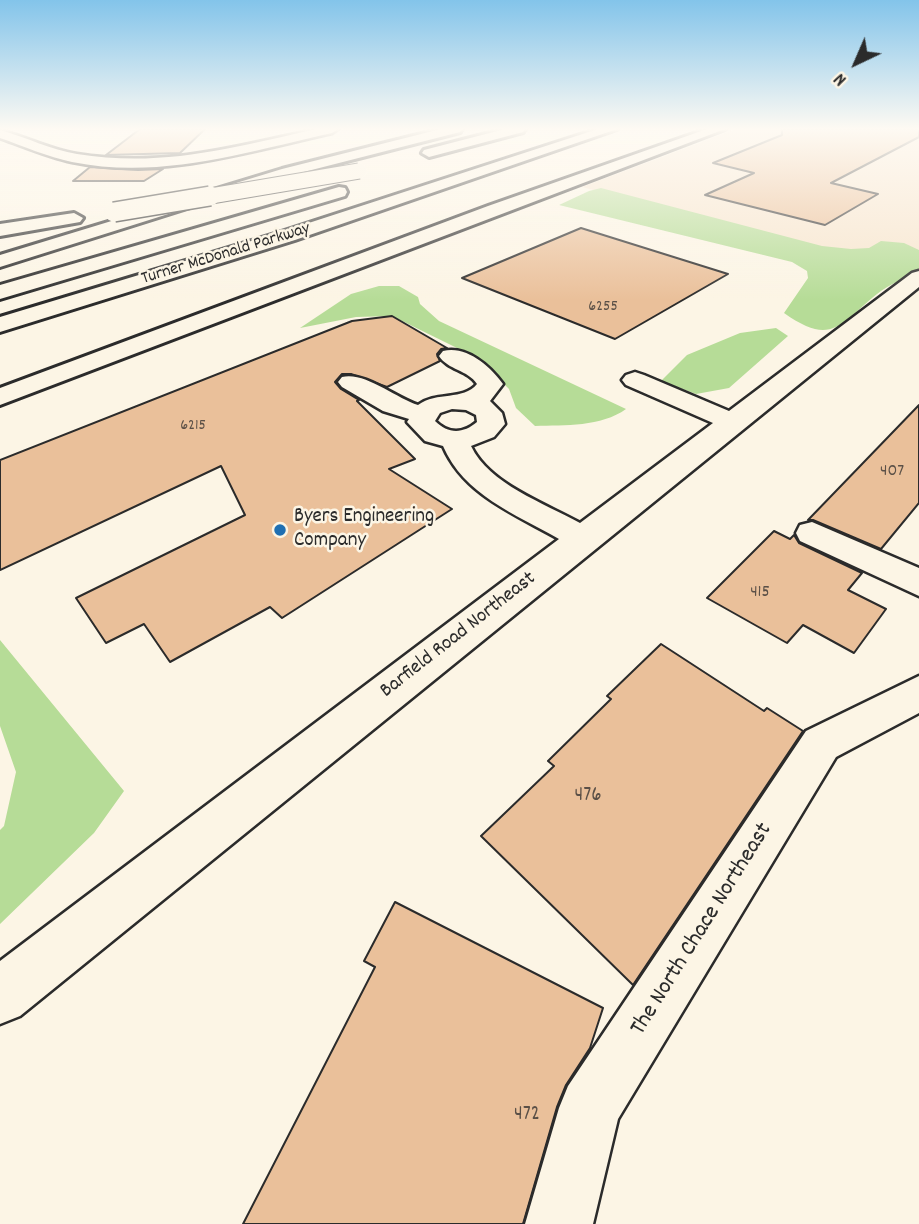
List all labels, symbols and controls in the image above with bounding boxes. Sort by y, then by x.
north arrow [821,28,891,98]
text: N [828,65,854,91]
street label: Turner McDonald Parkway [139,219,313,291]
house number: 6255 [588,298,618,318]
house number: 6215 [180,417,206,437]
house number: 407 [880,462,904,484]
place label: Byers Engineering Company [294,505,434,555]
marker: Byers Engineering Company [272,522,288,538]
street label: Barfield Road Northeast [376,567,542,705]
house number: 415 [750,583,770,605]
house number: 476 [574,784,602,810]
street label: The North Chace Northeast [626,818,780,1042]
house number: 472 [514,1103,540,1129]

